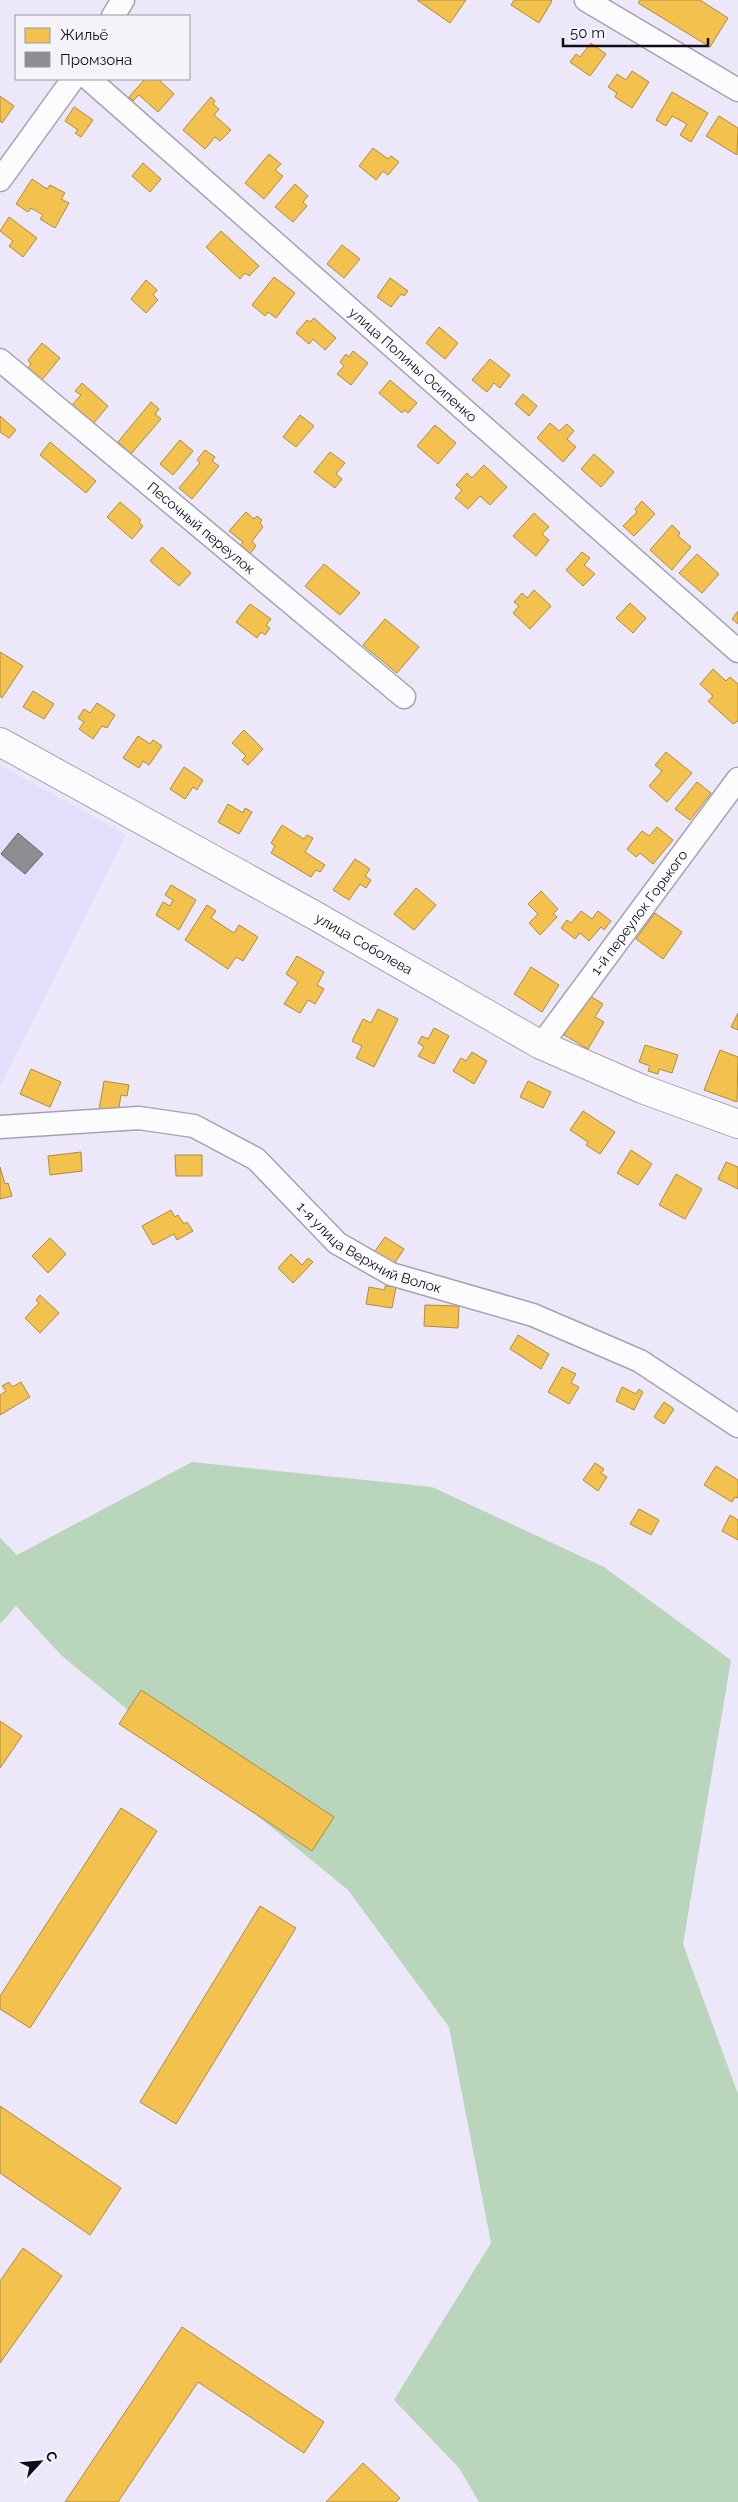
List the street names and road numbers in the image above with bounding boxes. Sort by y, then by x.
street label: улица Полины Осипенко [346,304,480,425]
street label: Песочный переулок [144,478,258,577]
street label: 1-й переулок Горького [588,847,691,978]
street label: улица Соболева [312,909,415,978]
street label: 1-я улица Верхний Волок [294,1199,443,1296]

